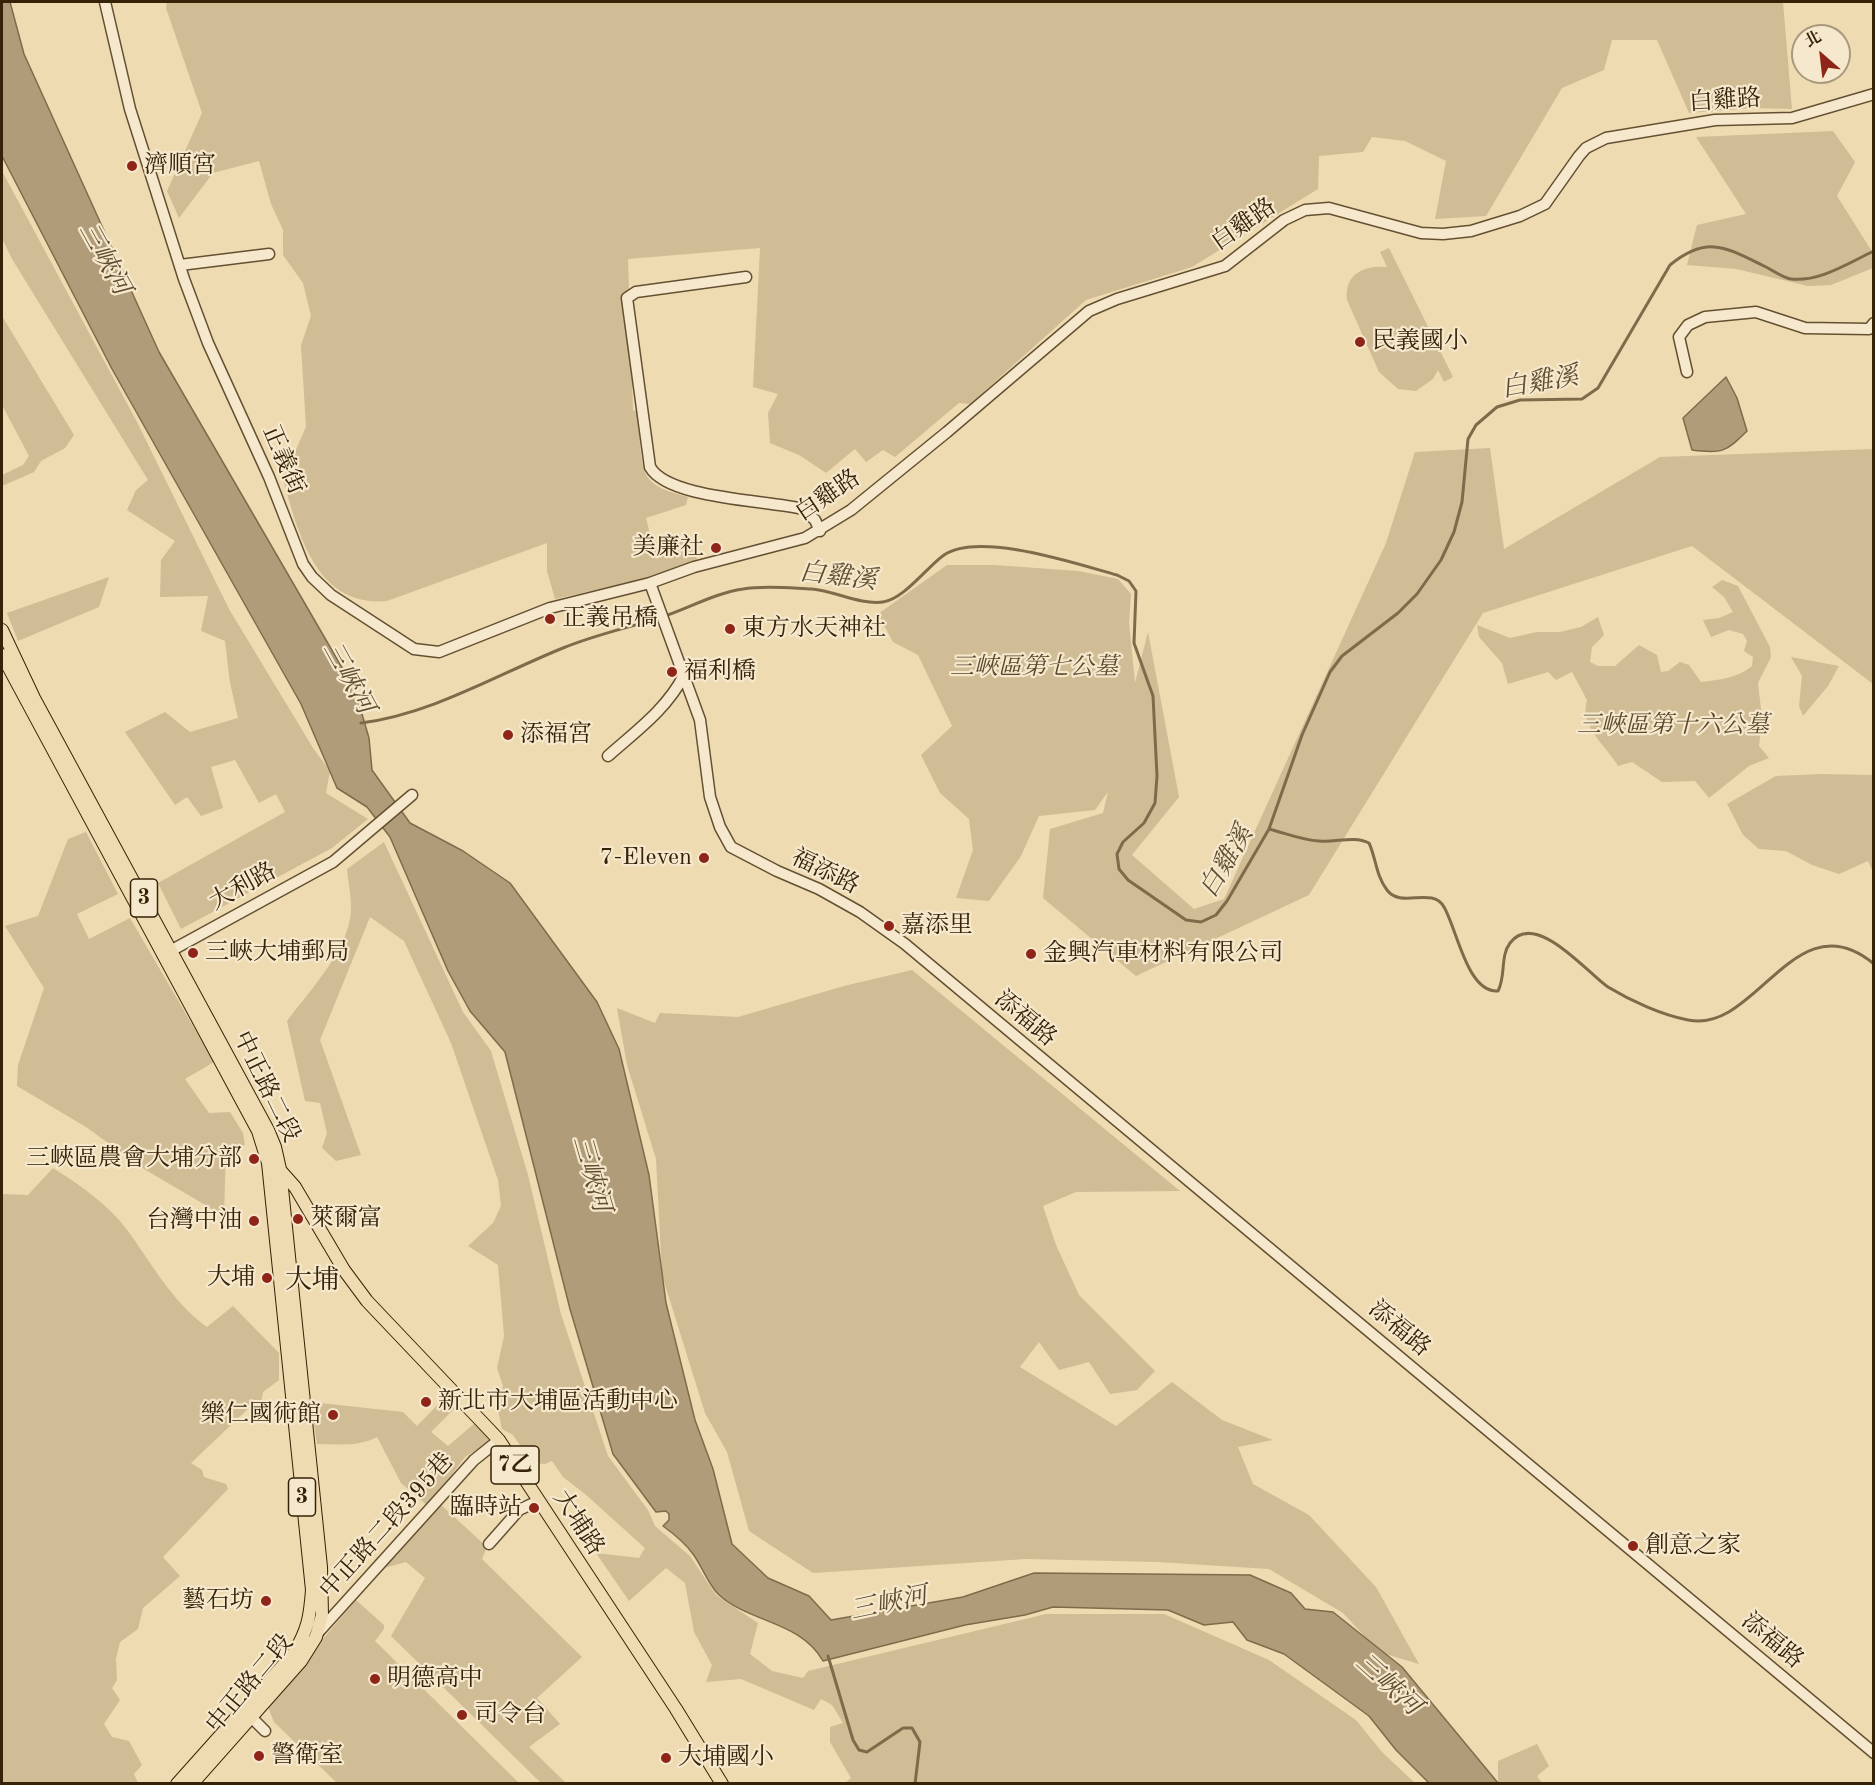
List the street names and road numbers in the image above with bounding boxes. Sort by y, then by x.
street label: 白雞路 [1688,84,1762,118]
street label: 白雞路 [1206,193,1282,257]
street label: 正義街 [256,421,310,499]
street label: 白雞路 [790,464,866,528]
street label: 福添路 [786,843,864,901]
street label: 大利路 [205,857,281,917]
road number: 3 [130,879,158,917]
street label: 添福路 [988,985,1062,1053]
street label: 中正路二段 [227,1027,305,1147]
street label: 添福路 [1362,1295,1436,1363]
road number: 7乙 [491,1446,539,1484]
street label: 中正路二段395巷 [314,1447,460,1605]
road number: 3 [288,1478,316,1516]
street label: 大埔路 [546,1485,610,1561]
street label: 添福路 [1735,1607,1809,1675]
street label: 中正路二段 [200,1629,300,1739]

